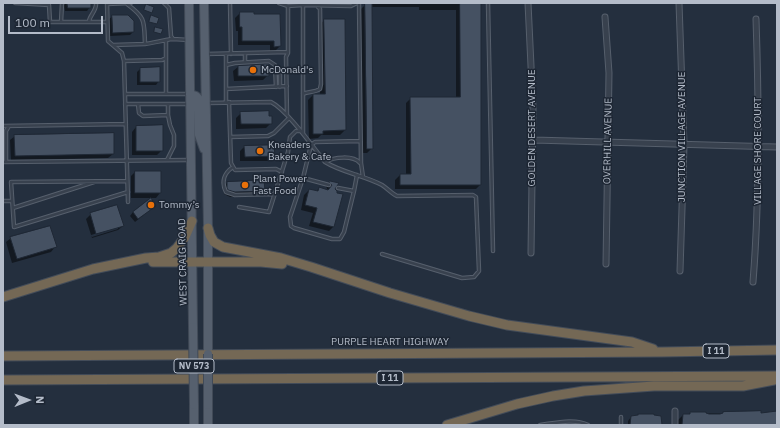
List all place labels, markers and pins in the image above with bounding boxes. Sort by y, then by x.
place label: McDonald's [261,64,313,76]
marker: McDonald's [248,65,258,75]
place label: Kneaders Bakery & Cafe [268,139,331,162]
marker: Kneaders Bakery & Cafe [255,146,265,156]
place label: Plant Power Fast Food [253,173,307,196]
marker: Plant Power Fast Food [240,180,250,190]
place label: Tommy’s [159,199,200,211]
marker: Tommy’s [146,200,156,210]

